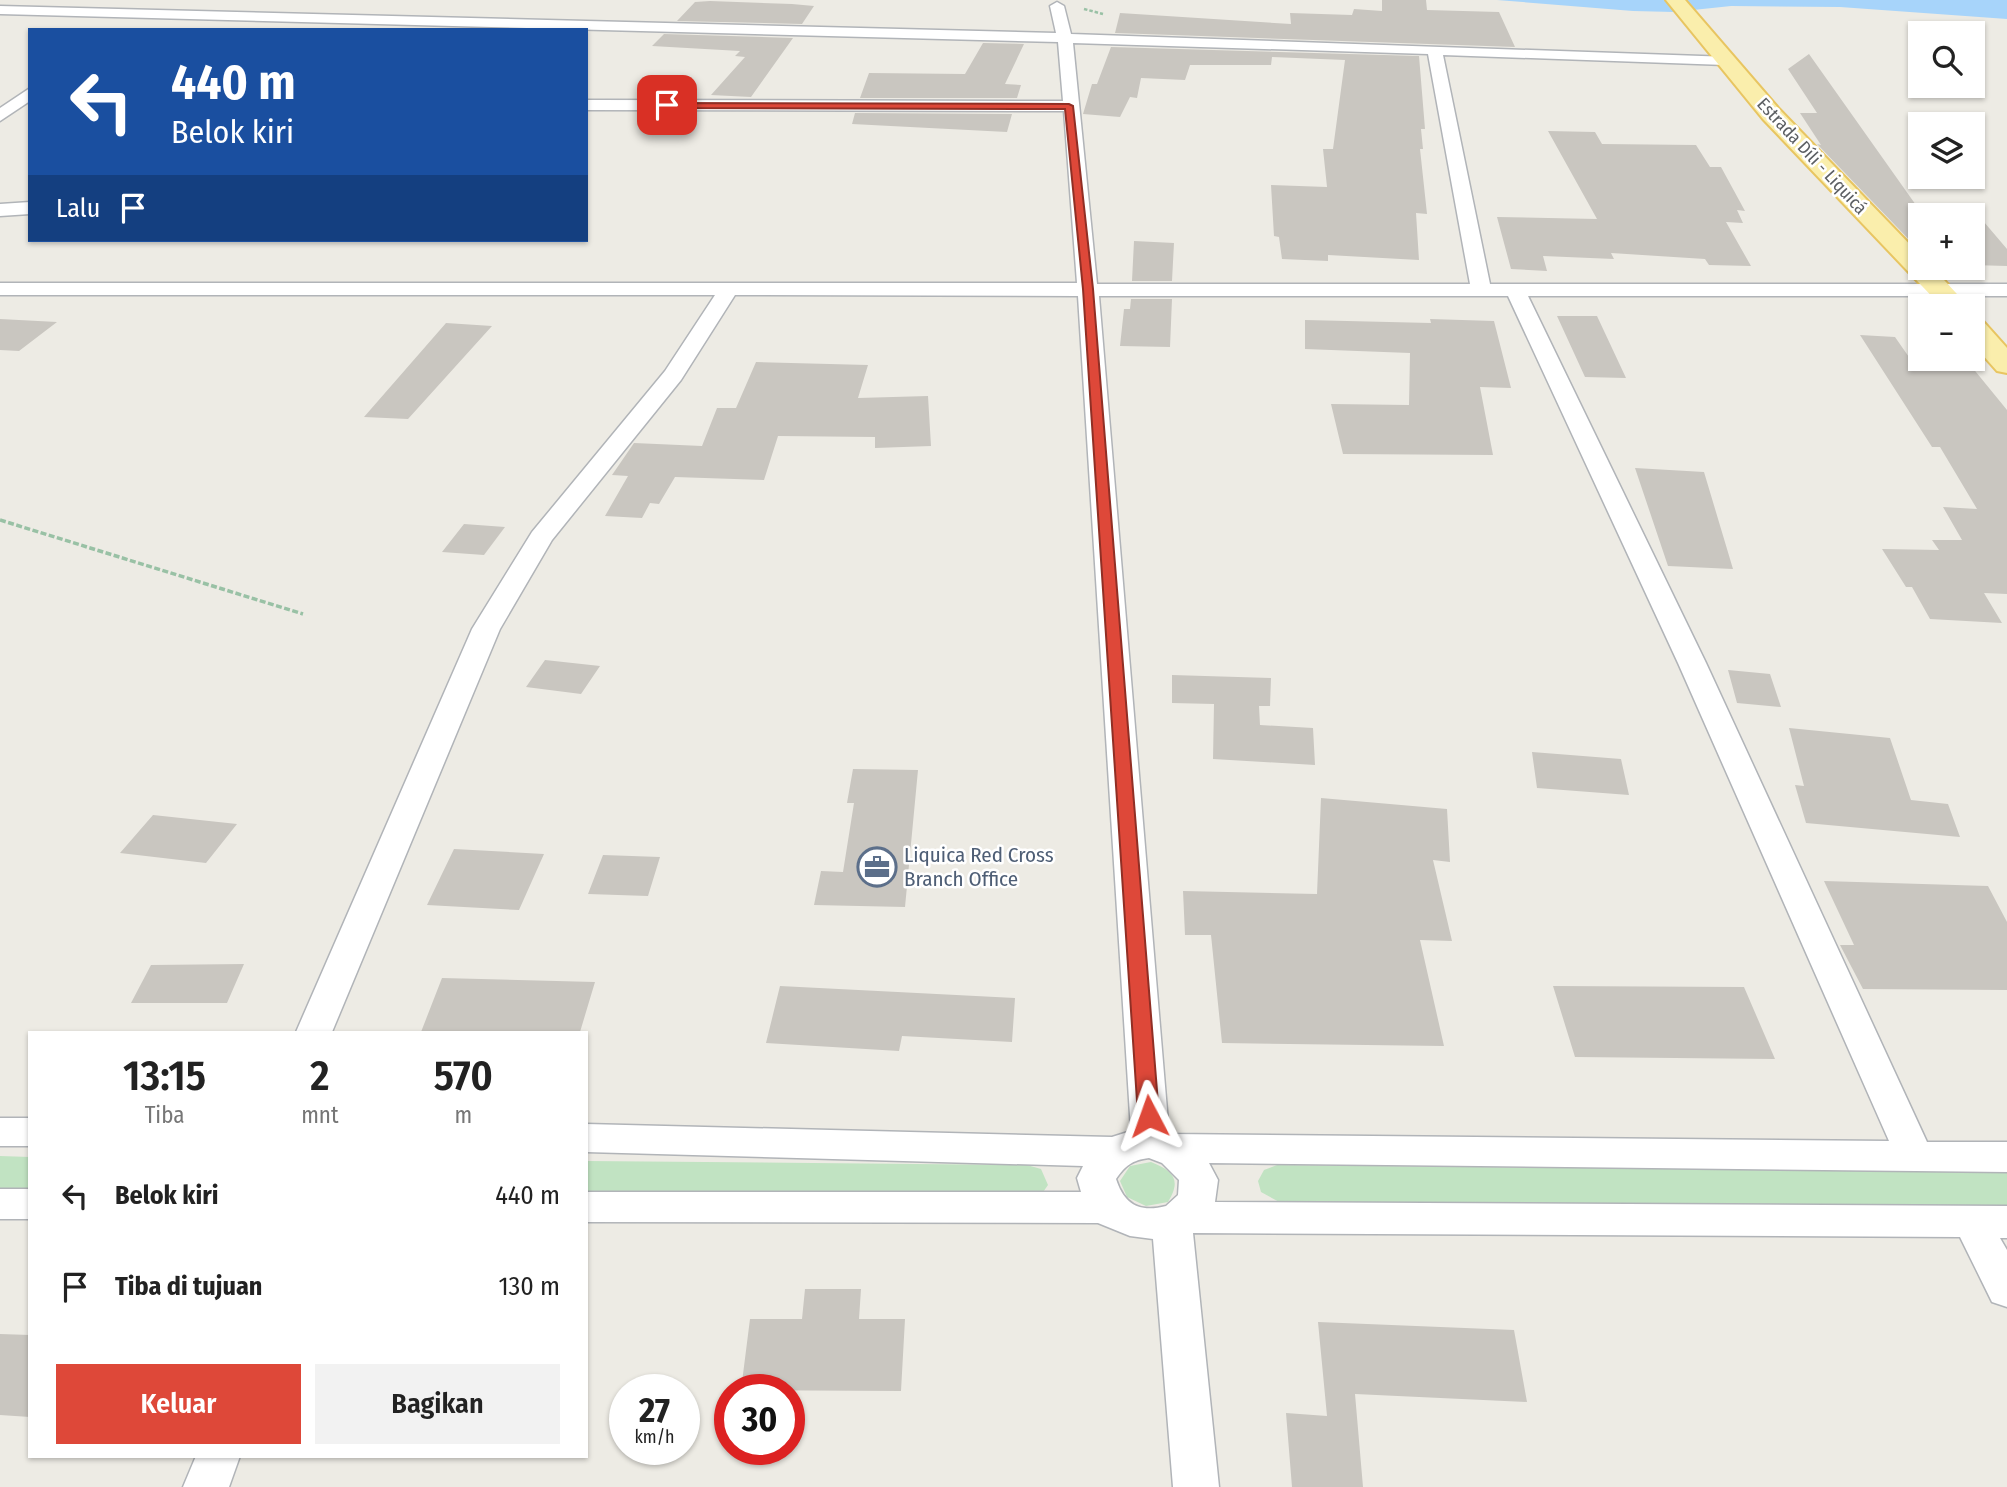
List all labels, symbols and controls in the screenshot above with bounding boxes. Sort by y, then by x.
map controls [1908,21,1985,371]
button: search [1908,21,1985,98]
text: 440 m [171,53,296,112]
icon: left [56,56,147,147]
pin [637,75,697,135]
icon: arrive [648,86,686,124]
street label: Estrada Díli - Liquicá [1752,93,1872,219]
button: layers [1908,112,1985,189]
text: Belok kiri [171,113,294,151]
icon: arrive [114,189,152,227]
text: Lalu [56,193,100,224]
button: + [1908,203,1985,280]
button: − [1908,294,1985,371]
place label: Liquica Red Cross Branch Office [904,842,1054,892]
office icon: Liquica Red Cross Branch Office [856,846,898,888]
text: 13:15 [123,1051,206,1101]
text: 2 [310,1051,329,1101]
text: 570 [434,1051,493,1101]
position arrow [1112,1079,1186,1153]
text: Tiba [145,1101,184,1129]
text: mnt [301,1101,339,1129]
text: m [454,1101,472,1129]
icon: left [56,1177,94,1215]
text: Belok kiri [115,1180,218,1211]
text: 440 m [495,1180,560,1211]
icon: arrive [56,1268,94,1306]
text: Tiba di tujuan [115,1271,262,1302]
text: 130 m [498,1271,560,1302]
button: Keluar [56,1364,301,1444]
button: Bagikan [315,1364,560,1444]
speed limit sign: 30 [714,1374,805,1465]
text: 27 [639,1389,670,1431]
text: km/h [634,1426,675,1448]

